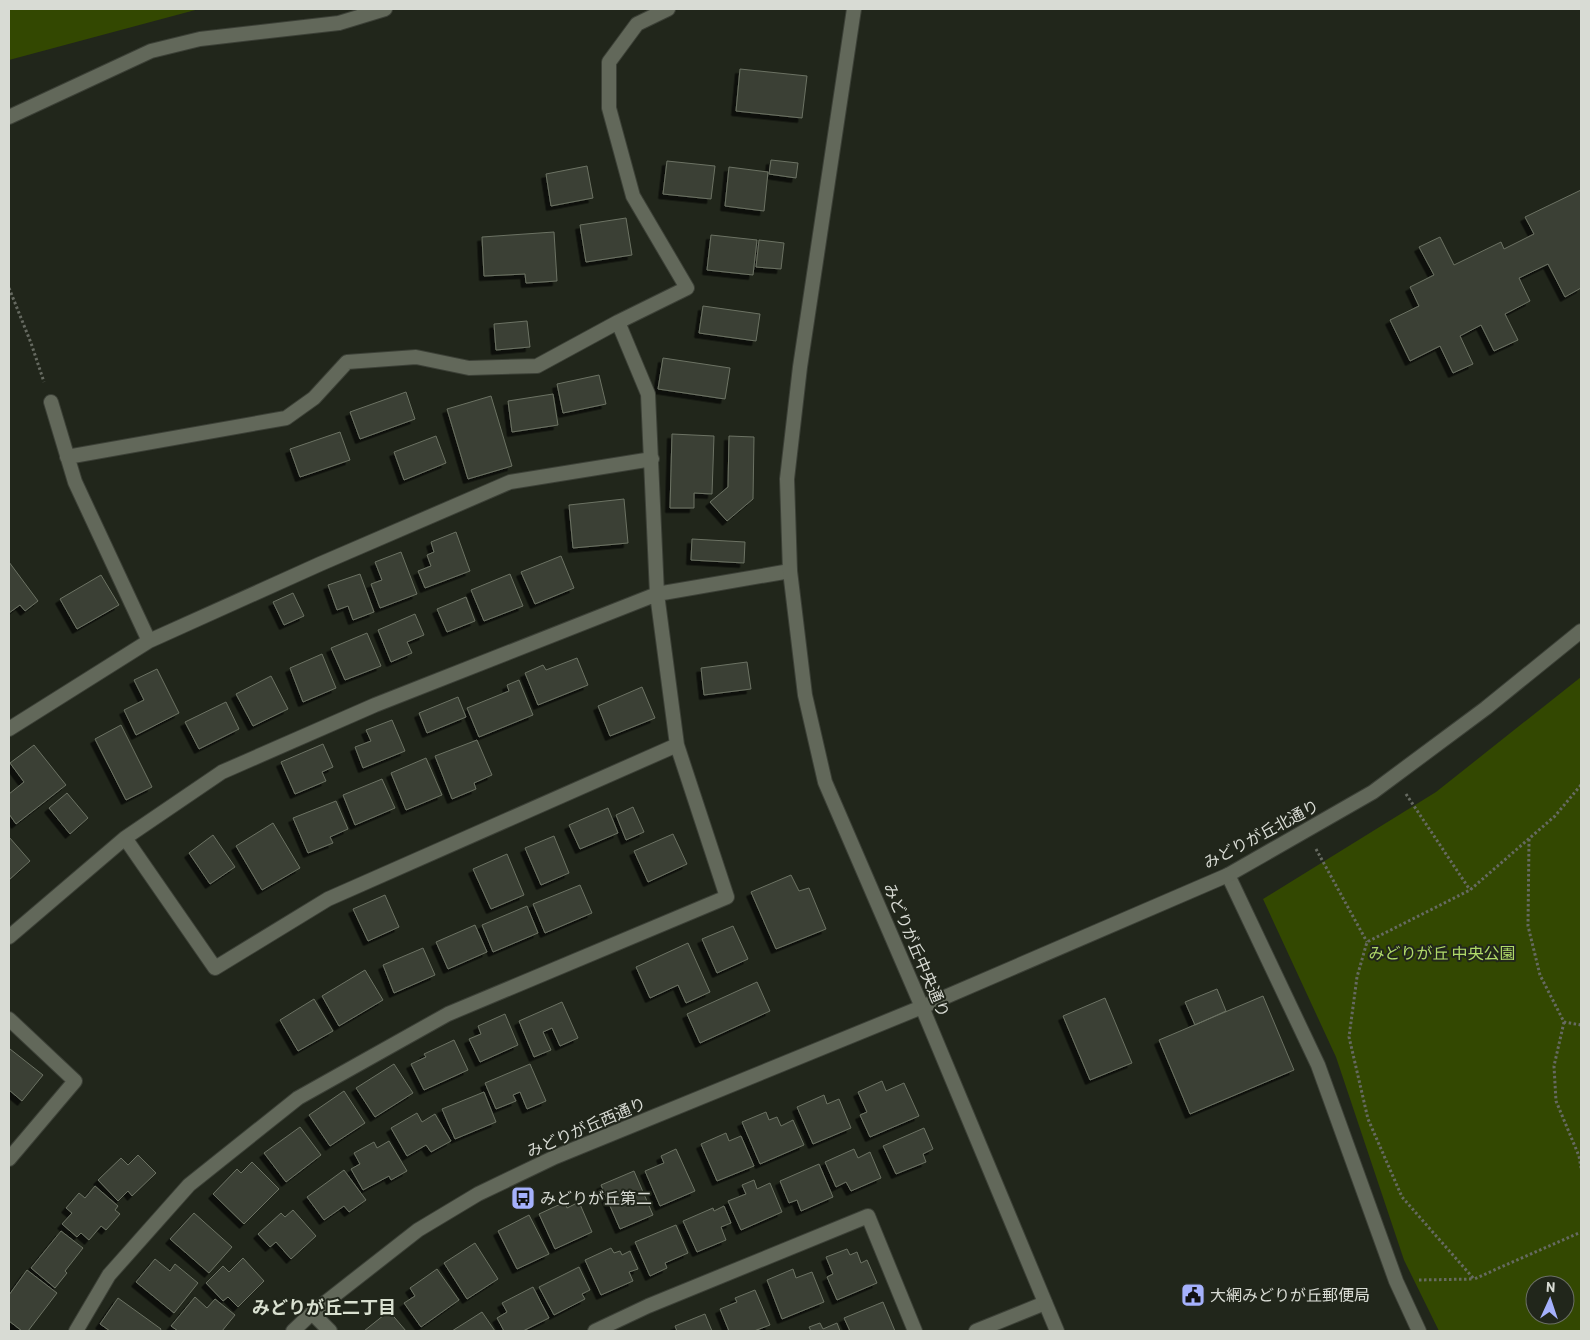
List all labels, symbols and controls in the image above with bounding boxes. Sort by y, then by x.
street label: みどりが丘北通り [1200,795,1322,872]
street label: みどりが丘中央通り [881,880,954,1020]
park label: みどりが丘 中央公園 [1368,943,1516,962]
street label: みどりが丘西通り [523,1093,648,1160]
bus stop icon: みどりが丘第二 [510,1185,536,1211]
place label: みどりが丘第二 [540,1188,652,1207]
north arrow [1525,1275,1575,1325]
text: N [1546,1278,1556,1295]
public building icon: 大網みどりが丘郵便局 [1180,1282,1206,1308]
place label: 大網みどりが丘郵便局 [1210,1285,1370,1304]
district label: みどりが丘二丁目 [252,1296,396,1318]

